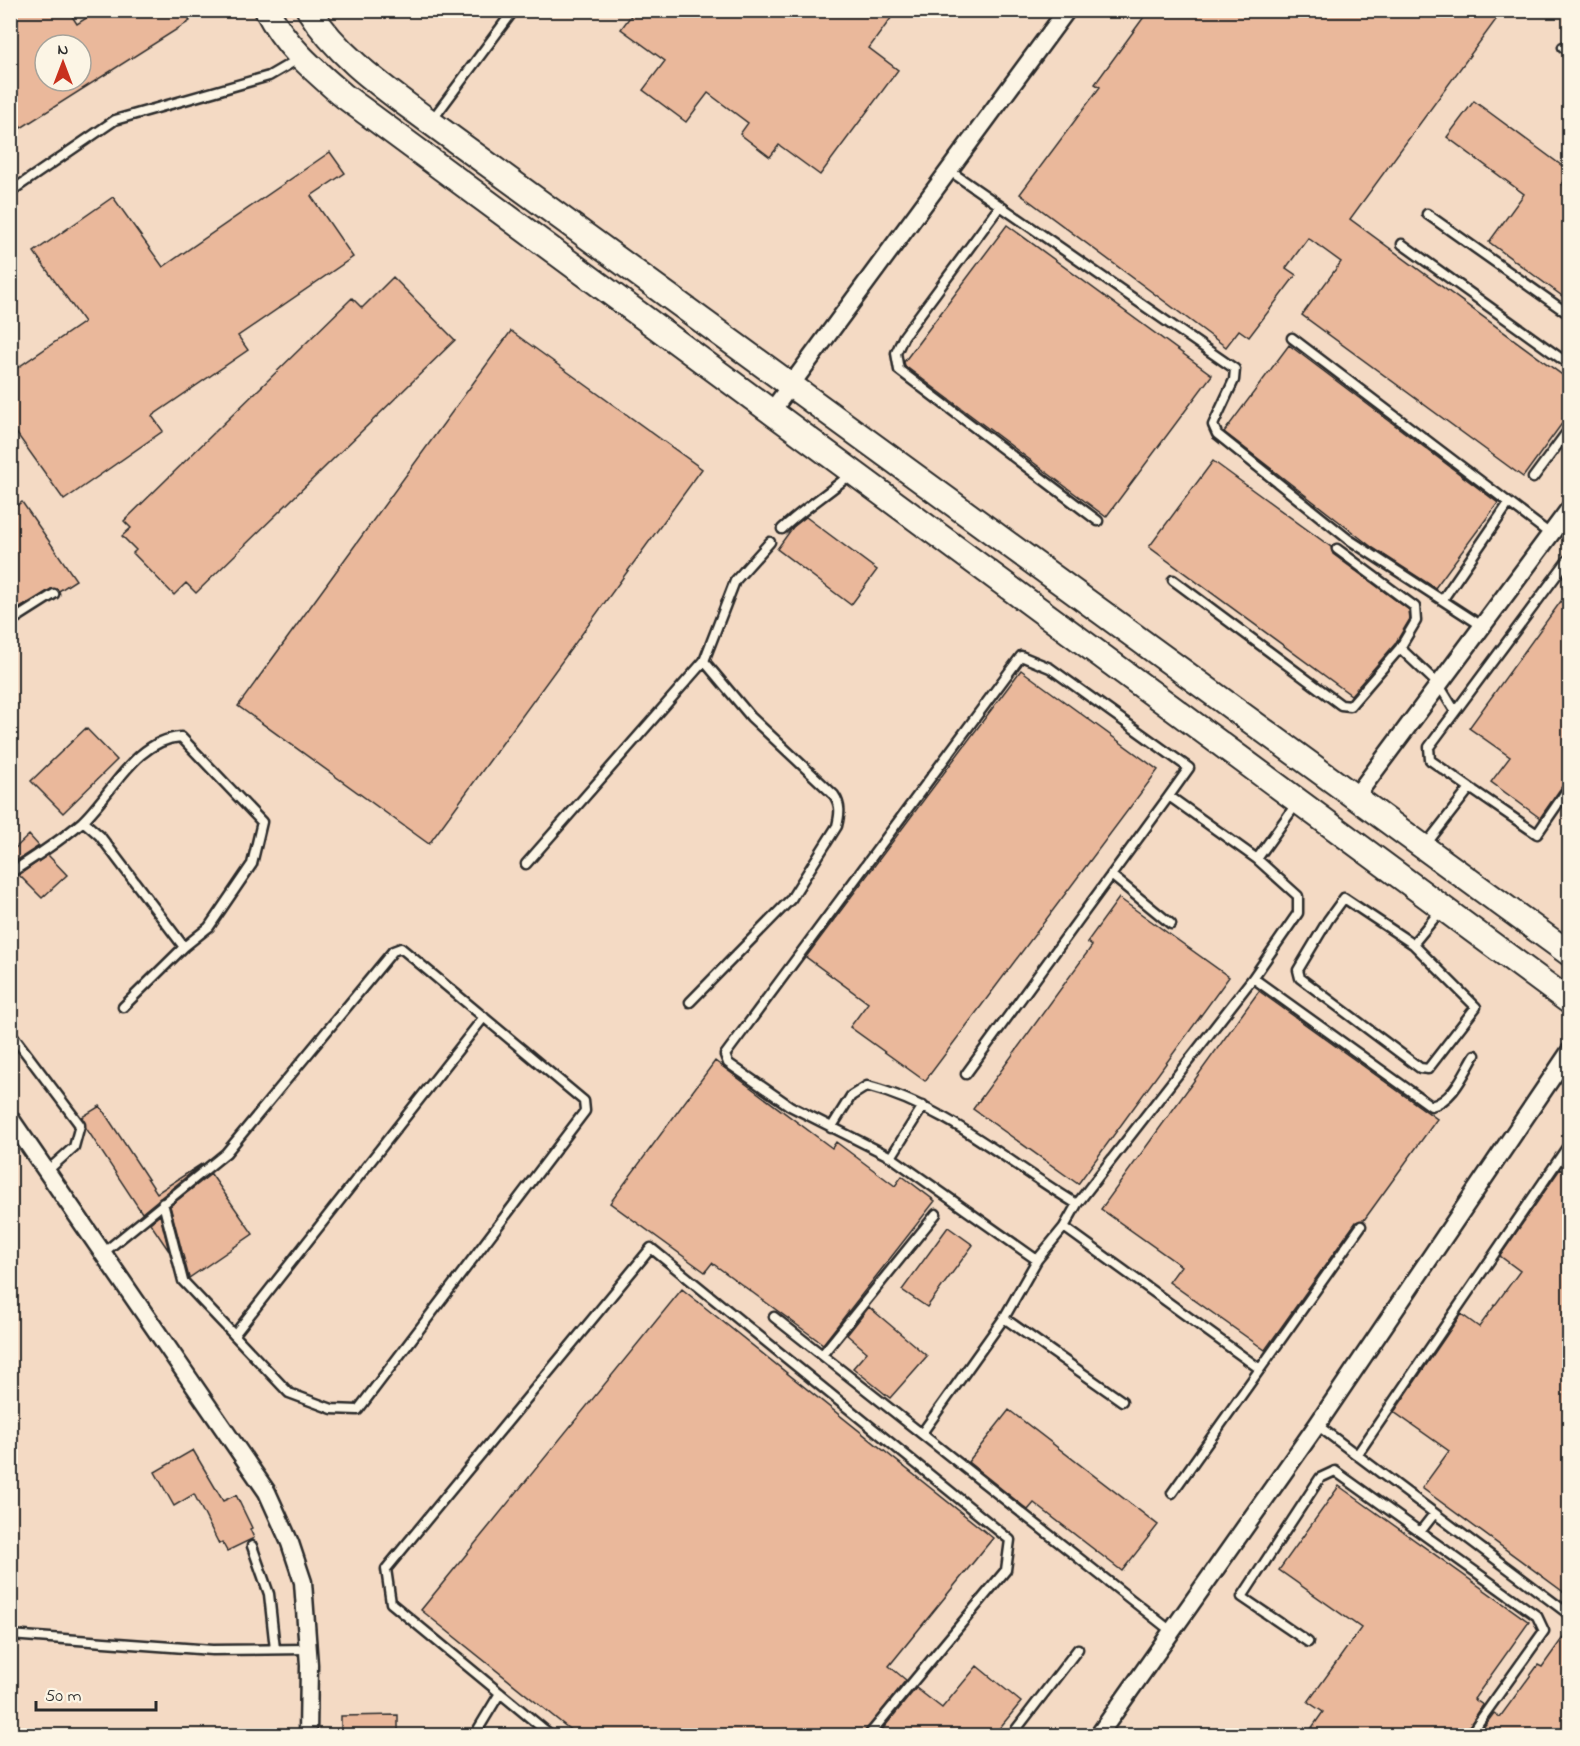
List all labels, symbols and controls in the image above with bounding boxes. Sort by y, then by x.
north arrow [33,33,93,93]
text: N [58,38,69,62]
scale bar [36,1674,156,1712]
text: 50 m [45,1684,82,1710]

